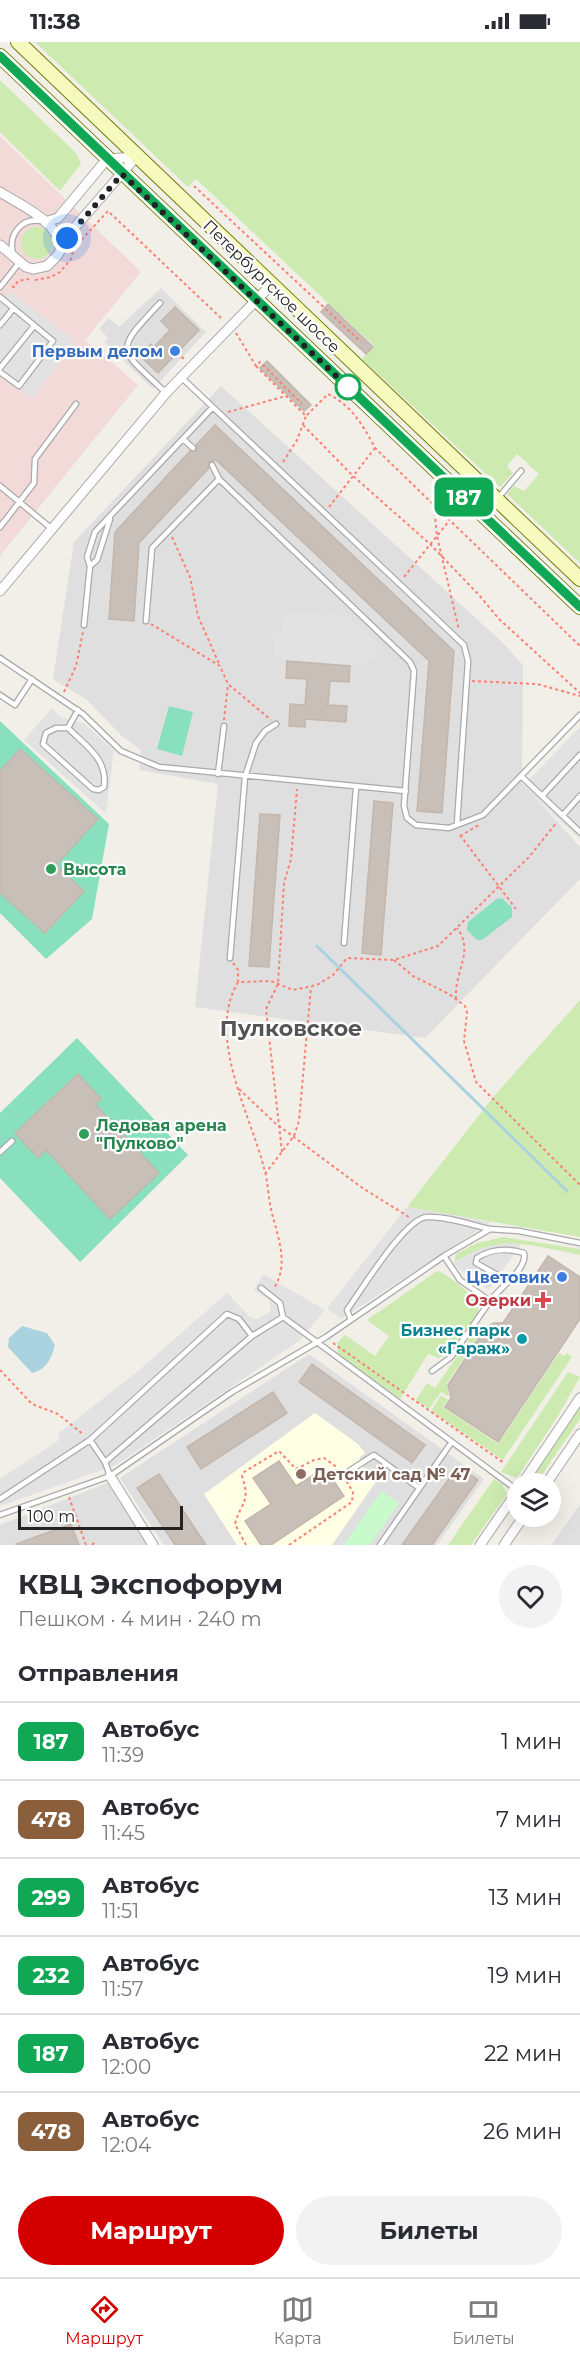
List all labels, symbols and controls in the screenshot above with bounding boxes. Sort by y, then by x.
text: 11:38 [30,8,81,35]
street label: Петербургское шоссе [199,216,344,357]
your location [52,223,82,253]
place label: Первым делом [32,342,163,361]
marker: Первым делом [168,344,182,358]
unlabelled marker [335,374,361,400]
line badge: 187 [430,478,498,516]
text: 187 [446,485,482,510]
place label: Высота [63,860,126,879]
marker: Высота [44,862,58,876]
district label: Пулковское [220,1015,362,1042]
place label: Ледовая арена "Пулково" [96,1116,227,1153]
marker: Ледовая арена "Пулково" [77,1127,91,1141]
place label: Цветовик [466,1268,551,1287]
marker: Цветовик [555,1270,569,1284]
place label: Озерки [466,1291,531,1310]
marker: Озерки [536,1293,550,1307]
place label: Бизнес парк «Гараж» [400,1321,511,1358]
marker: Бизнес парк «Гараж» [515,1332,529,1346]
place label: Детский сад № 47 [313,1465,471,1484]
marker: Детский сад № 47 [294,1467,308,1481]
map controls [507,1473,561,1527]
button: layers [507,1473,561,1527]
scale bar [18,1503,183,1530]
text: 100 m [27,1507,75,1526]
button: heart [499,1565,562,1628]
text: КВЦ Экспофорум [18,1567,283,1601]
text: Пешком · 4 мин · 240 m [18,1607,262,1631]
text: Отправления [18,1660,179,1687]
text: Автобус [102,1716,200,1743]
text: 1 мин [501,1728,562,1755]
text: 187 [33,1729,69,1754]
text: 11:39 [102,1743,144,1767]
text: Автобус [102,1794,200,1821]
text: 7 мин [496,1806,562,1833]
text: 478 [31,1807,71,1832]
text: 11:45 [102,1821,145,1845]
text: Автобус [102,1872,200,1899]
text: 13 мин [489,1884,562,1911]
text: 299 [31,1885,71,1910]
text: 11:51 [102,1899,139,1923]
text: Автобус [102,1950,200,1977]
text: 19 мин [488,1962,562,1989]
text: 232 [32,1963,70,1988]
text: 11:57 [102,1977,144,2001]
text: Автобус [102,2028,200,2055]
text: 22 мин [484,2040,562,2067]
text: 187 [33,2041,69,2066]
text: 12:00 [102,2055,151,2079]
text: Автобус [102,2106,200,2133]
text: 26 мин [483,2118,562,2145]
text: 478 [31,2119,71,2144]
text: 12:04 [102,2133,151,2157]
button: Маршрут [18,2196,284,2265]
button: Билеты [296,2196,562,2265]
tab: Маршрут [65,2293,143,2348]
tab: Карта [274,2293,322,2348]
tab: Билеты [452,2293,515,2348]

